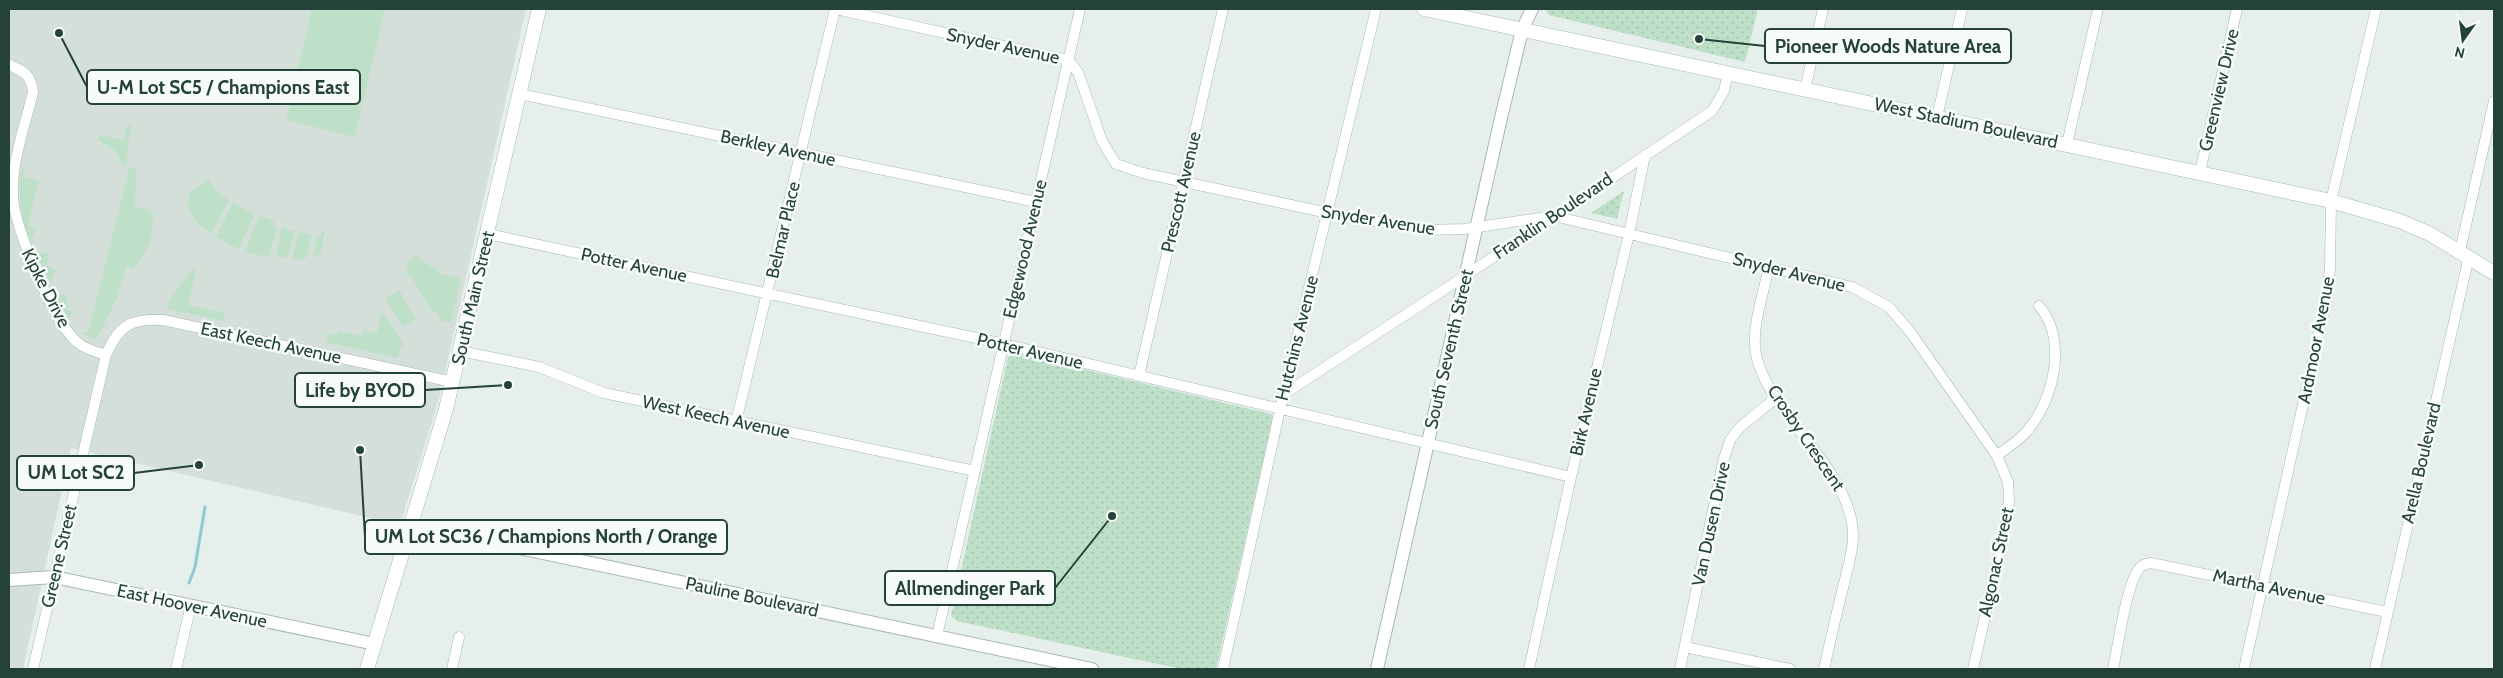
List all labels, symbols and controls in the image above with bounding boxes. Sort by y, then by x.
north arrow [2438,15,2488,65]
street label: Snyder Avenue [944,23,1062,69]
street label: Greenview Drive [2194,27,2244,153]
callout: Pioneer Woods Nature Area [1765,29,2011,63]
text: Pioneer Woods Nature Area [1775,35,2002,58]
text: N [2453,43,2467,63]
callout: U-M Lot SC5 / Champions East [87,70,360,104]
text: U-M Lot SC5 / Champions East [97,76,350,99]
street label: West Stadium Boulevard [1872,93,2060,153]
street label: Berkley Avenue [718,125,838,171]
street label: Prescott Avenue [1156,129,1206,255]
street label: Franklin Boulevard [1489,168,1617,264]
street label: Edgewood Avenue [998,177,1052,321]
street label: Belmar Place [761,179,805,281]
street label: Snyder Avenue [1319,200,1437,240]
street label: South Main Street [447,229,499,367]
street label: Potter Avenue [579,243,689,287]
street label: Kipke Drive [17,245,75,331]
street label: Snyder Avenue [1730,247,1848,297]
street label: South Seventh Street [1420,267,1478,431]
street label: Hutchins Avenue [1271,273,1323,403]
street label: Ardmoor Avenue [2293,275,2339,405]
street label: East Keech Avenue [199,317,343,369]
street label: Potter Avenue [975,328,1085,374]
street label: Birk Avenue [1565,366,1607,458]
callout: Life by BYOD [295,373,425,407]
text: Life by BYOD [305,379,415,402]
street label: Crosby Crescent [1762,381,1850,495]
street label: West Keech Avenue [640,391,792,443]
street label: Arella Boulevard [2396,401,2446,525]
callout: UM Lot SC2 [17,456,134,490]
street label: Van Dusen Drive [1687,460,1735,588]
text: UM Lot SC2 [27,461,125,484]
street label: Greene Street [36,502,82,610]
street label: Algonac Street [1974,505,2018,619]
callout: UM Lot SC36 / Champions North / Orange [365,520,727,554]
text: UM Lot SC36 / Champions North / Orange [375,525,718,548]
street label: Martha Avenue [2211,564,2327,610]
callout: Allmendinger Park [885,571,1055,605]
street label: Pauline Boulevard [683,572,821,622]
text: Allmendinger Park [895,577,1046,600]
street label: East Hoover Avenue [115,579,269,633]

